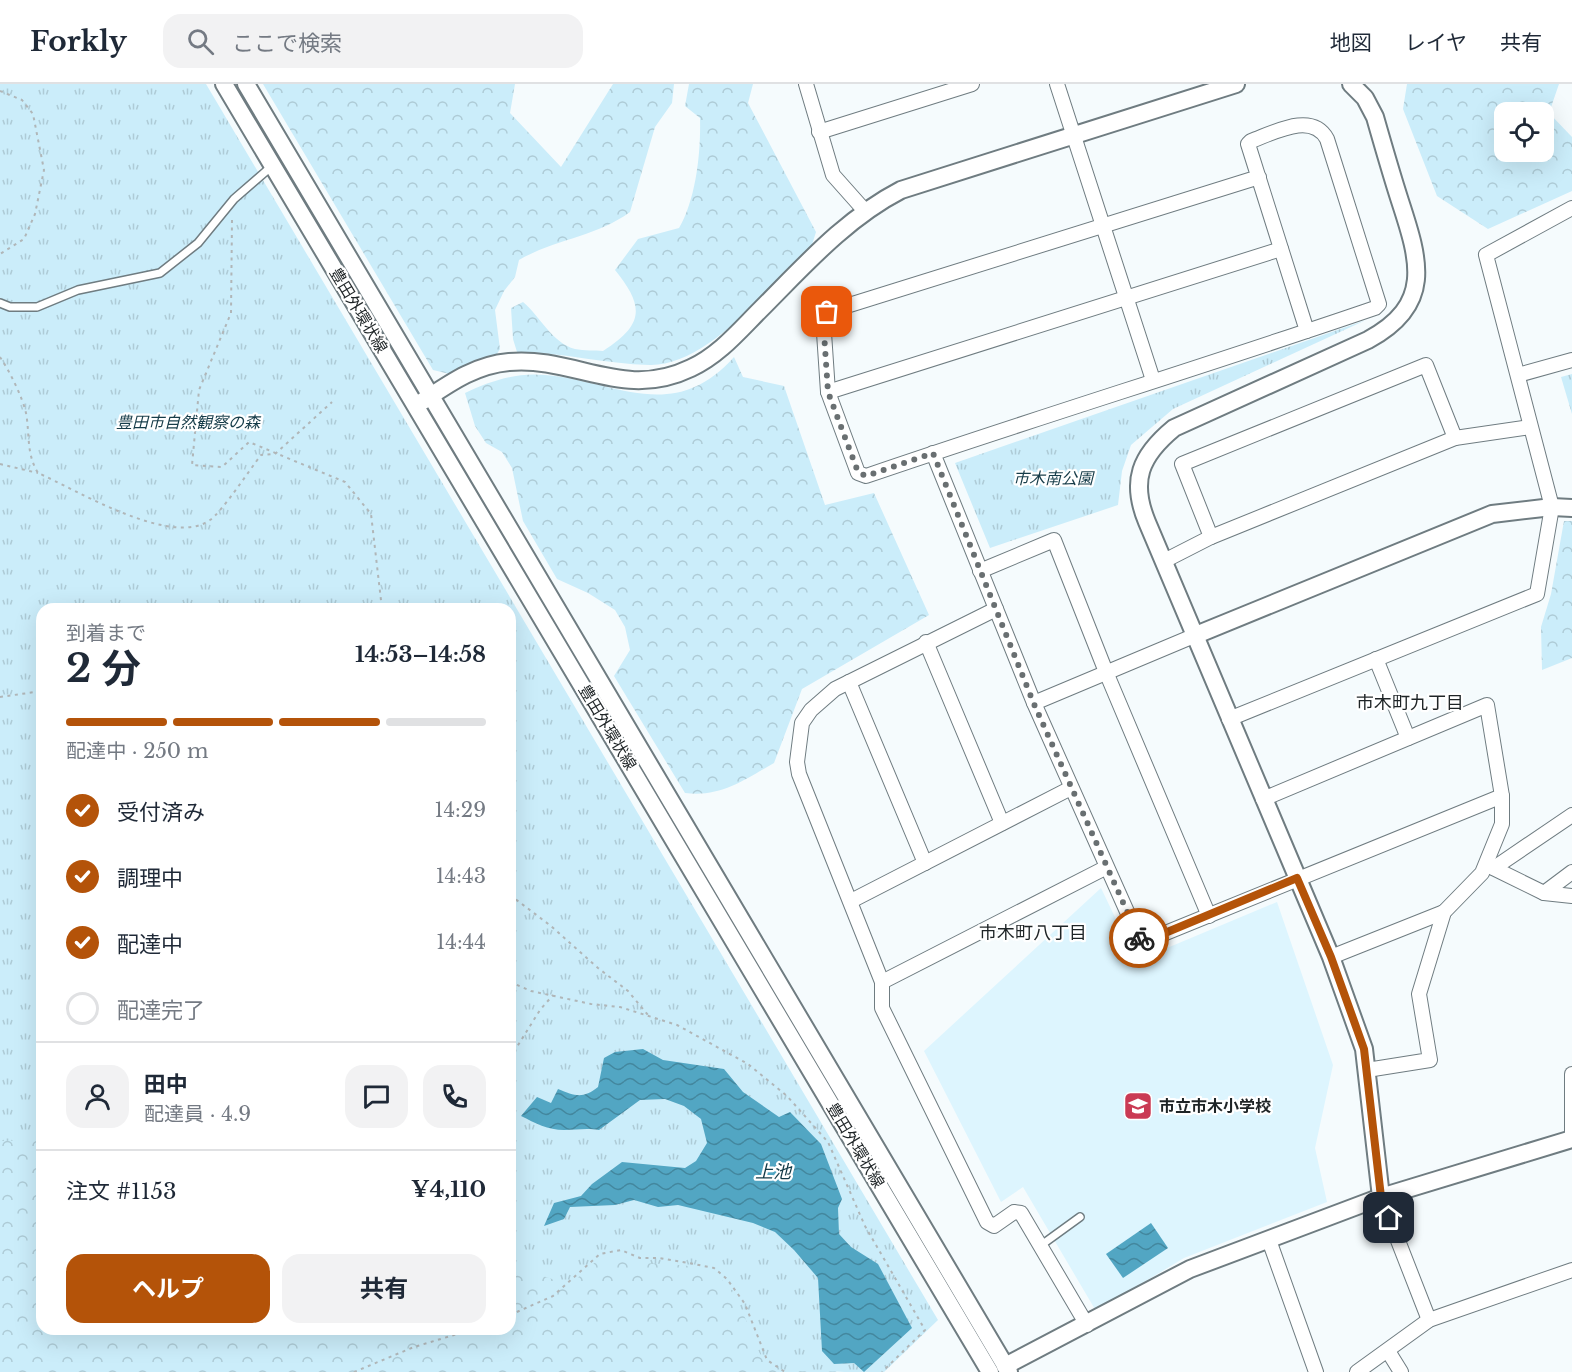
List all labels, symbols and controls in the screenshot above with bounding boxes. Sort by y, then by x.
search box [163,14,583,68]
text: Forkly [30,24,127,59]
icon: search [184,25,217,58]
text: ここで検索 [232,30,342,57]
text: 地図 [1330,30,1372,56]
text: レイヤ [1405,30,1467,56]
text: 共有 [1500,30,1542,56]
map controls [1494,102,1554,162]
button: locate [1494,102,1554,162]
street label: 豊田外環状線 [326,264,392,356]
pin [801,286,852,337]
icon: bag [810,295,843,328]
park label: 豊田市自然観察の森 [116,412,262,432]
park label: 市木南公園 [1013,468,1095,488]
text: 到着まで [66,621,146,645]
text: 14:53–14:58 [355,641,486,668]
text: 2 分 [66,644,141,693]
street label: 豊田外環状線 [575,681,641,773]
district label: 市木町九丁目 [1356,692,1464,714]
text: 配達中 · 250 m [66,739,208,763]
icon: check [66,794,99,827]
text: 14:29 [435,798,486,822]
text: 受付済み [117,799,205,826]
icon: check [66,860,99,893]
text: 14:43 [436,864,486,888]
text: 調理中 [117,865,183,892]
courier [1109,908,1169,968]
district label: 市木町八丁目 [979,922,1087,944]
icon: bike [1123,922,1156,955]
icon: check [66,926,99,959]
text: 14:44 [436,930,486,954]
text: 配達中 [117,931,183,958]
text: 配達完了 [117,997,205,1024]
button: person [66,1065,129,1128]
button: chat [345,1065,408,1128]
button: phone [423,1065,486,1128]
text: 田中 [144,1071,188,1098]
school or university icon: 市立市木小学校 [1122,1090,1154,1122]
place label: 市立市木小学校 [1159,1096,1271,1116]
street label: 豊田外環状線 [823,1099,889,1191]
text: 配達員 · 4.9 [144,1102,251,1126]
water label: 上池 [755,1161,793,1183]
text: ¥4,110 [411,1176,486,1203]
text: 注文 #1153 [66,1178,177,1205]
pin [1363,1192,1414,1243]
icon: home [1372,1201,1405,1234]
button: ヘルプ [66,1254,270,1323]
button: 共有 [282,1254,486,1323]

